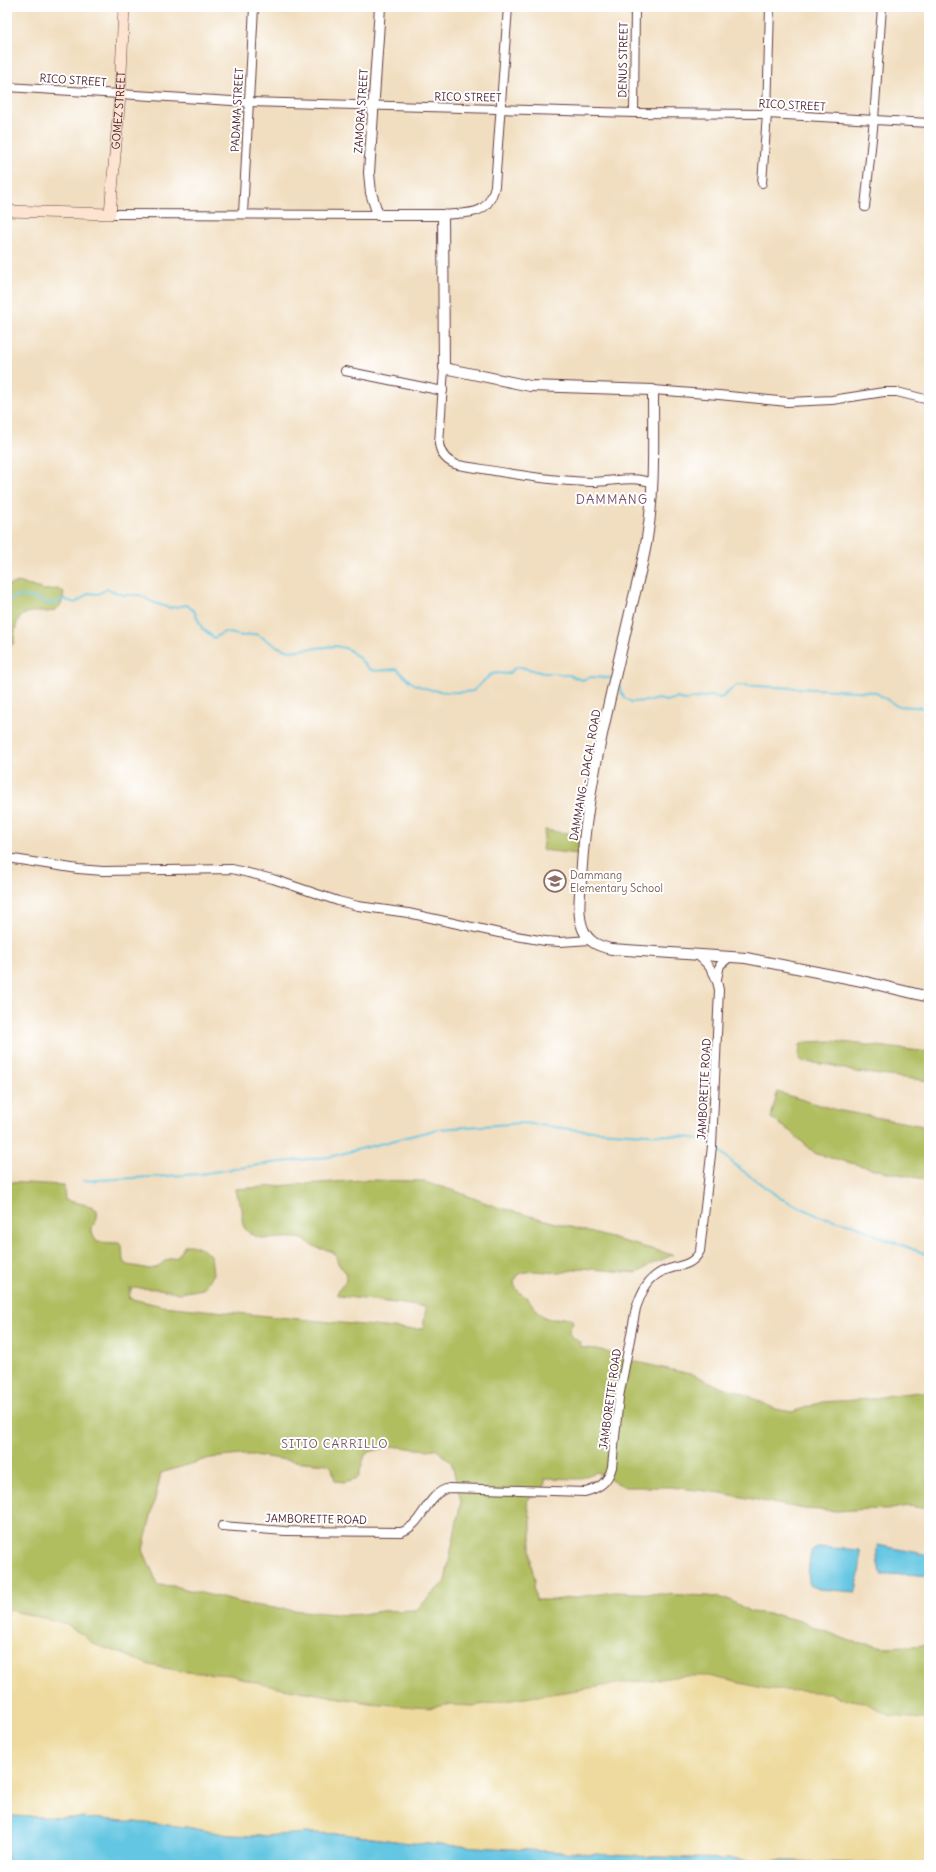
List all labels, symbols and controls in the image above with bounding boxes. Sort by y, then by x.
street label: DENUS STREET [615,22,631,98]
street label: PADAMA STREET [228,67,246,152]
street label: ZAMORA STREET [351,68,371,154]
street label: RICO STREET [39,71,107,89]
street label: GOMEZ STREET [108,71,128,150]
street label: RICO STREET [434,89,502,105]
street label: RICO STREET [758,96,826,114]
district label: DAMMANG [576,491,648,508]
street label: DAMMANG - DACAL ROAD [567,708,604,842]
school or university icon: Dammang Elementary School [542,868,568,894]
place label: Dammang Elementary School [570,868,663,895]
street label: JAMBORETTE ROAD [694,1038,714,1140]
street label: JAMBORETTE ROAD [596,1347,624,1450]
district label: SITIO CARRILLO [281,1436,389,1451]
street label: JAMBORETTE ROAD [265,1511,367,1527]

